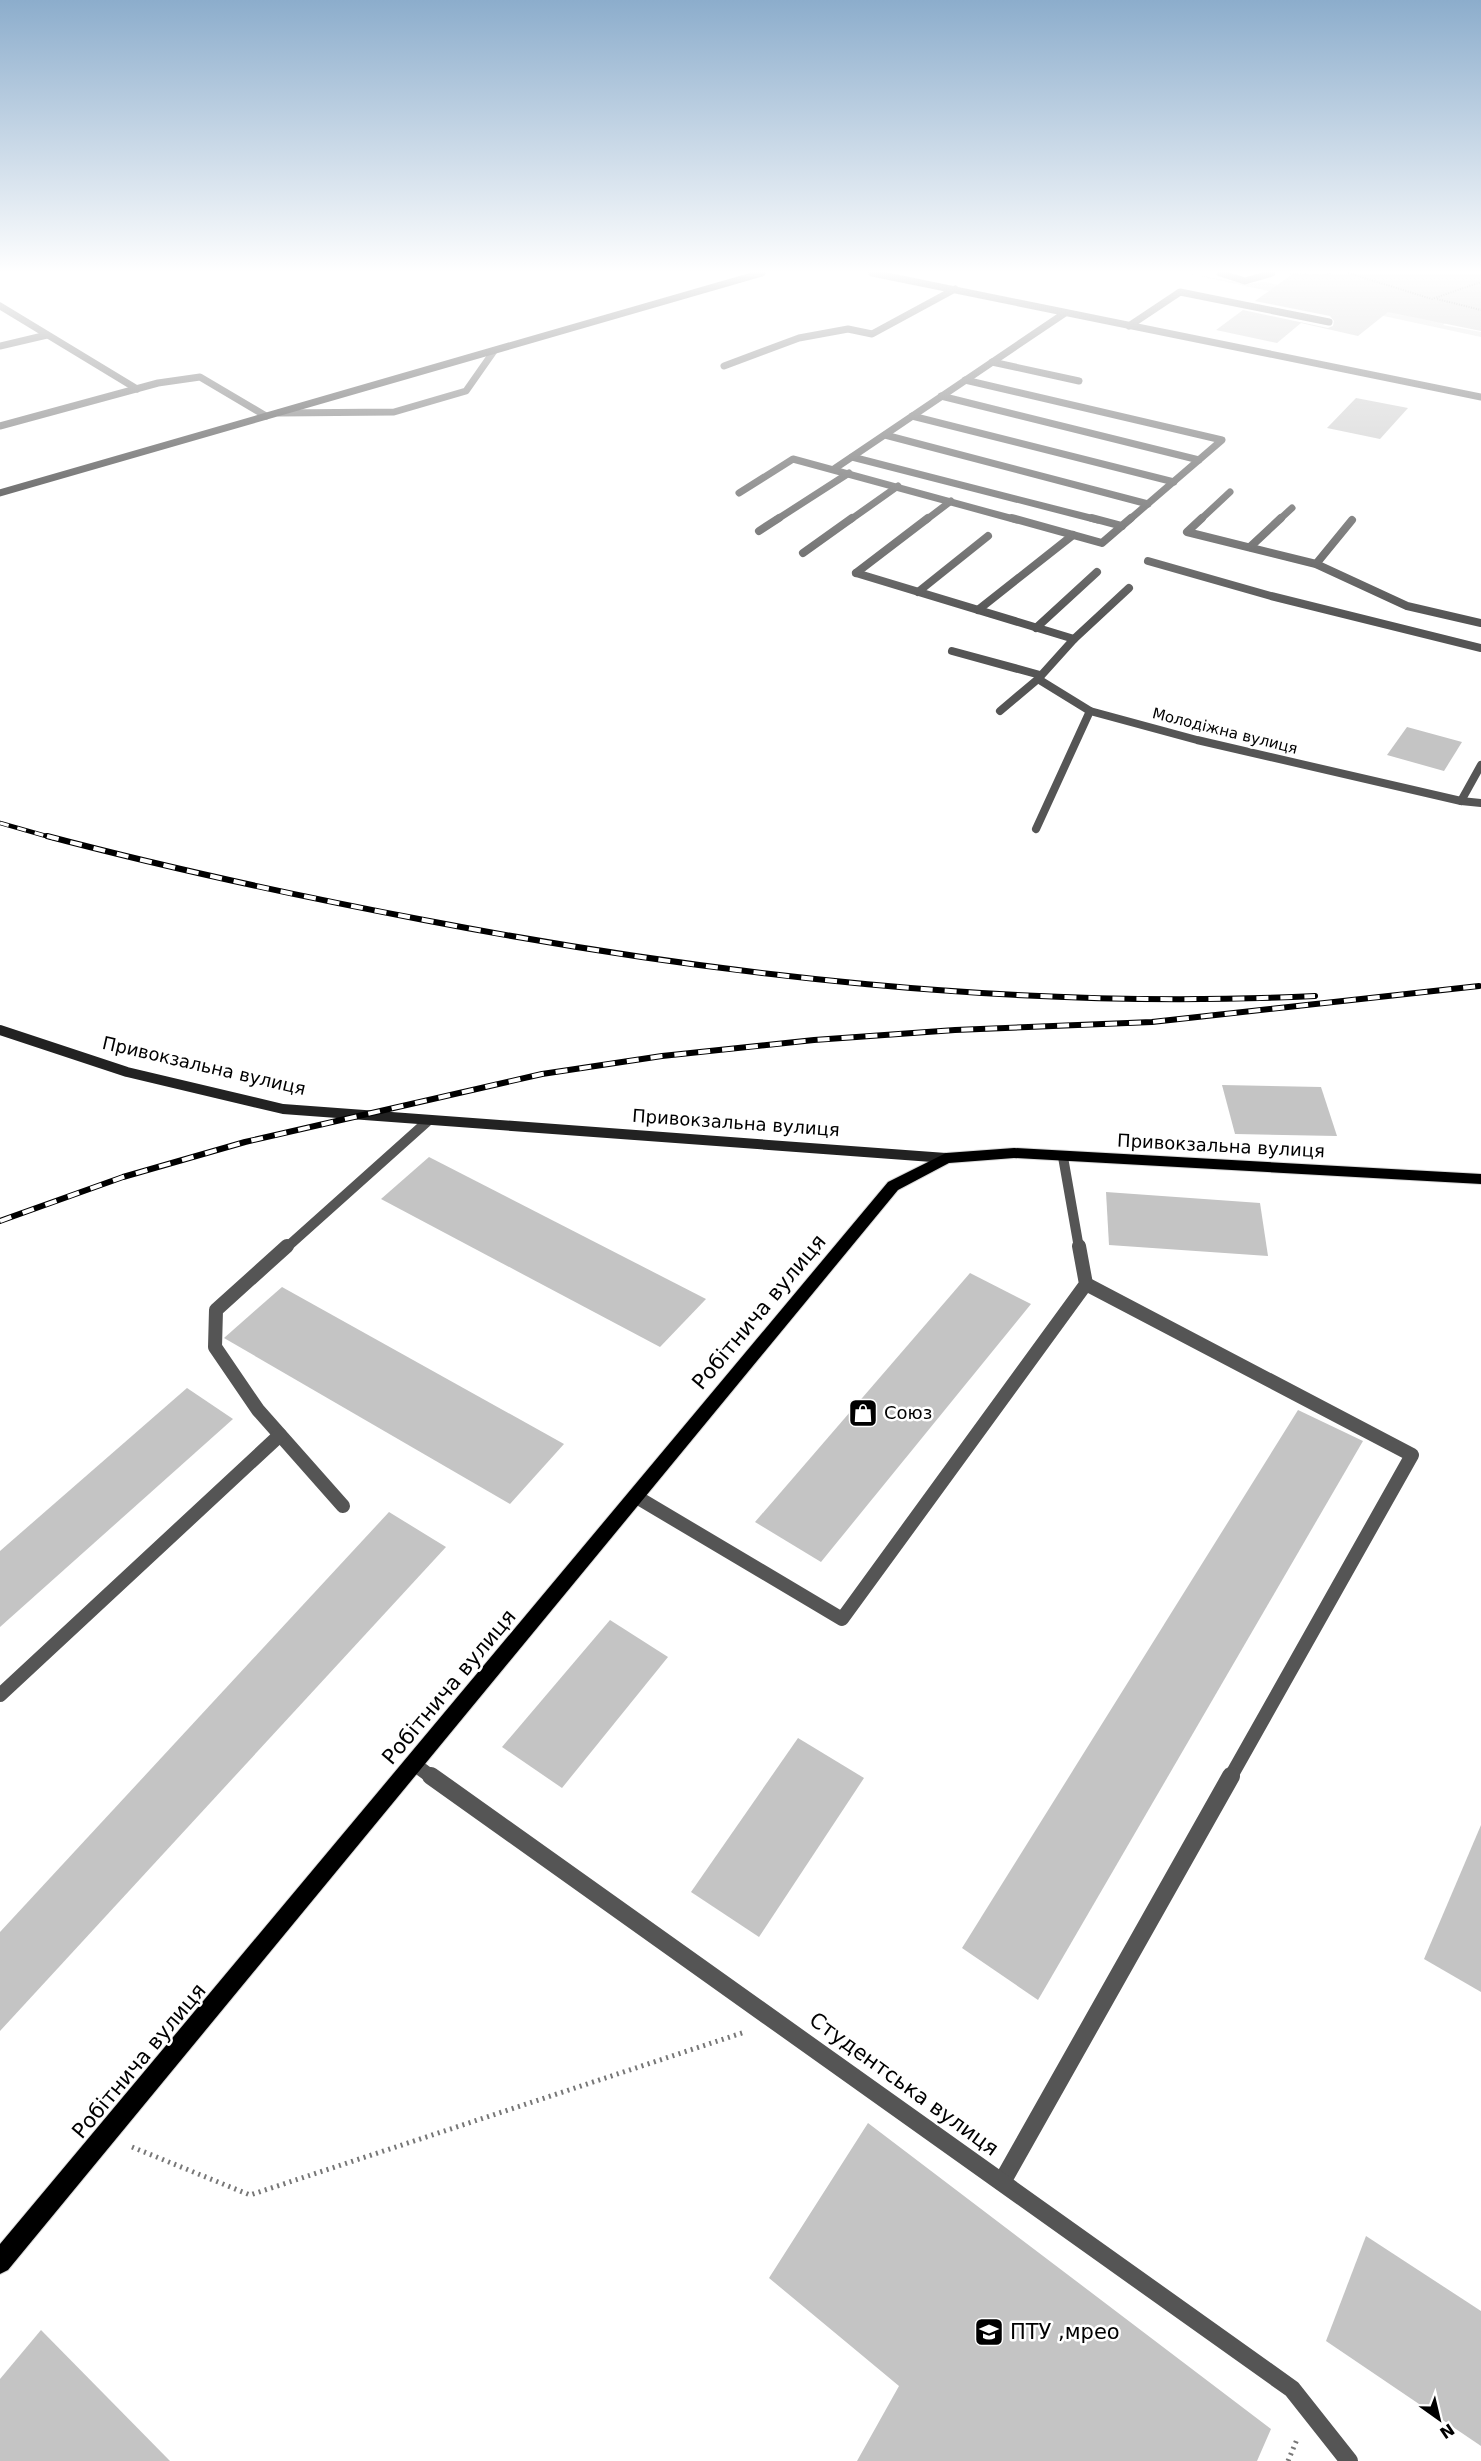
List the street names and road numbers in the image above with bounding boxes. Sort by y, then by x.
street label: Молодіжна вулиця [1151,704,1299,758]
street label: Привокзальна вулиця [100,1032,308,1099]
street label: Привокзальна вулиця [632,1105,840,1140]
street label: Привокзальна вулиця [1117,1130,1325,1161]
street label: Робітнича вулиця [687,1230,831,1394]
street label: Робітнича вулиця [377,1605,521,1769]
street label: Робітнича вулиця [67,1979,211,2143]
street label: Студентська вулиця [805,2007,1003,2161]

